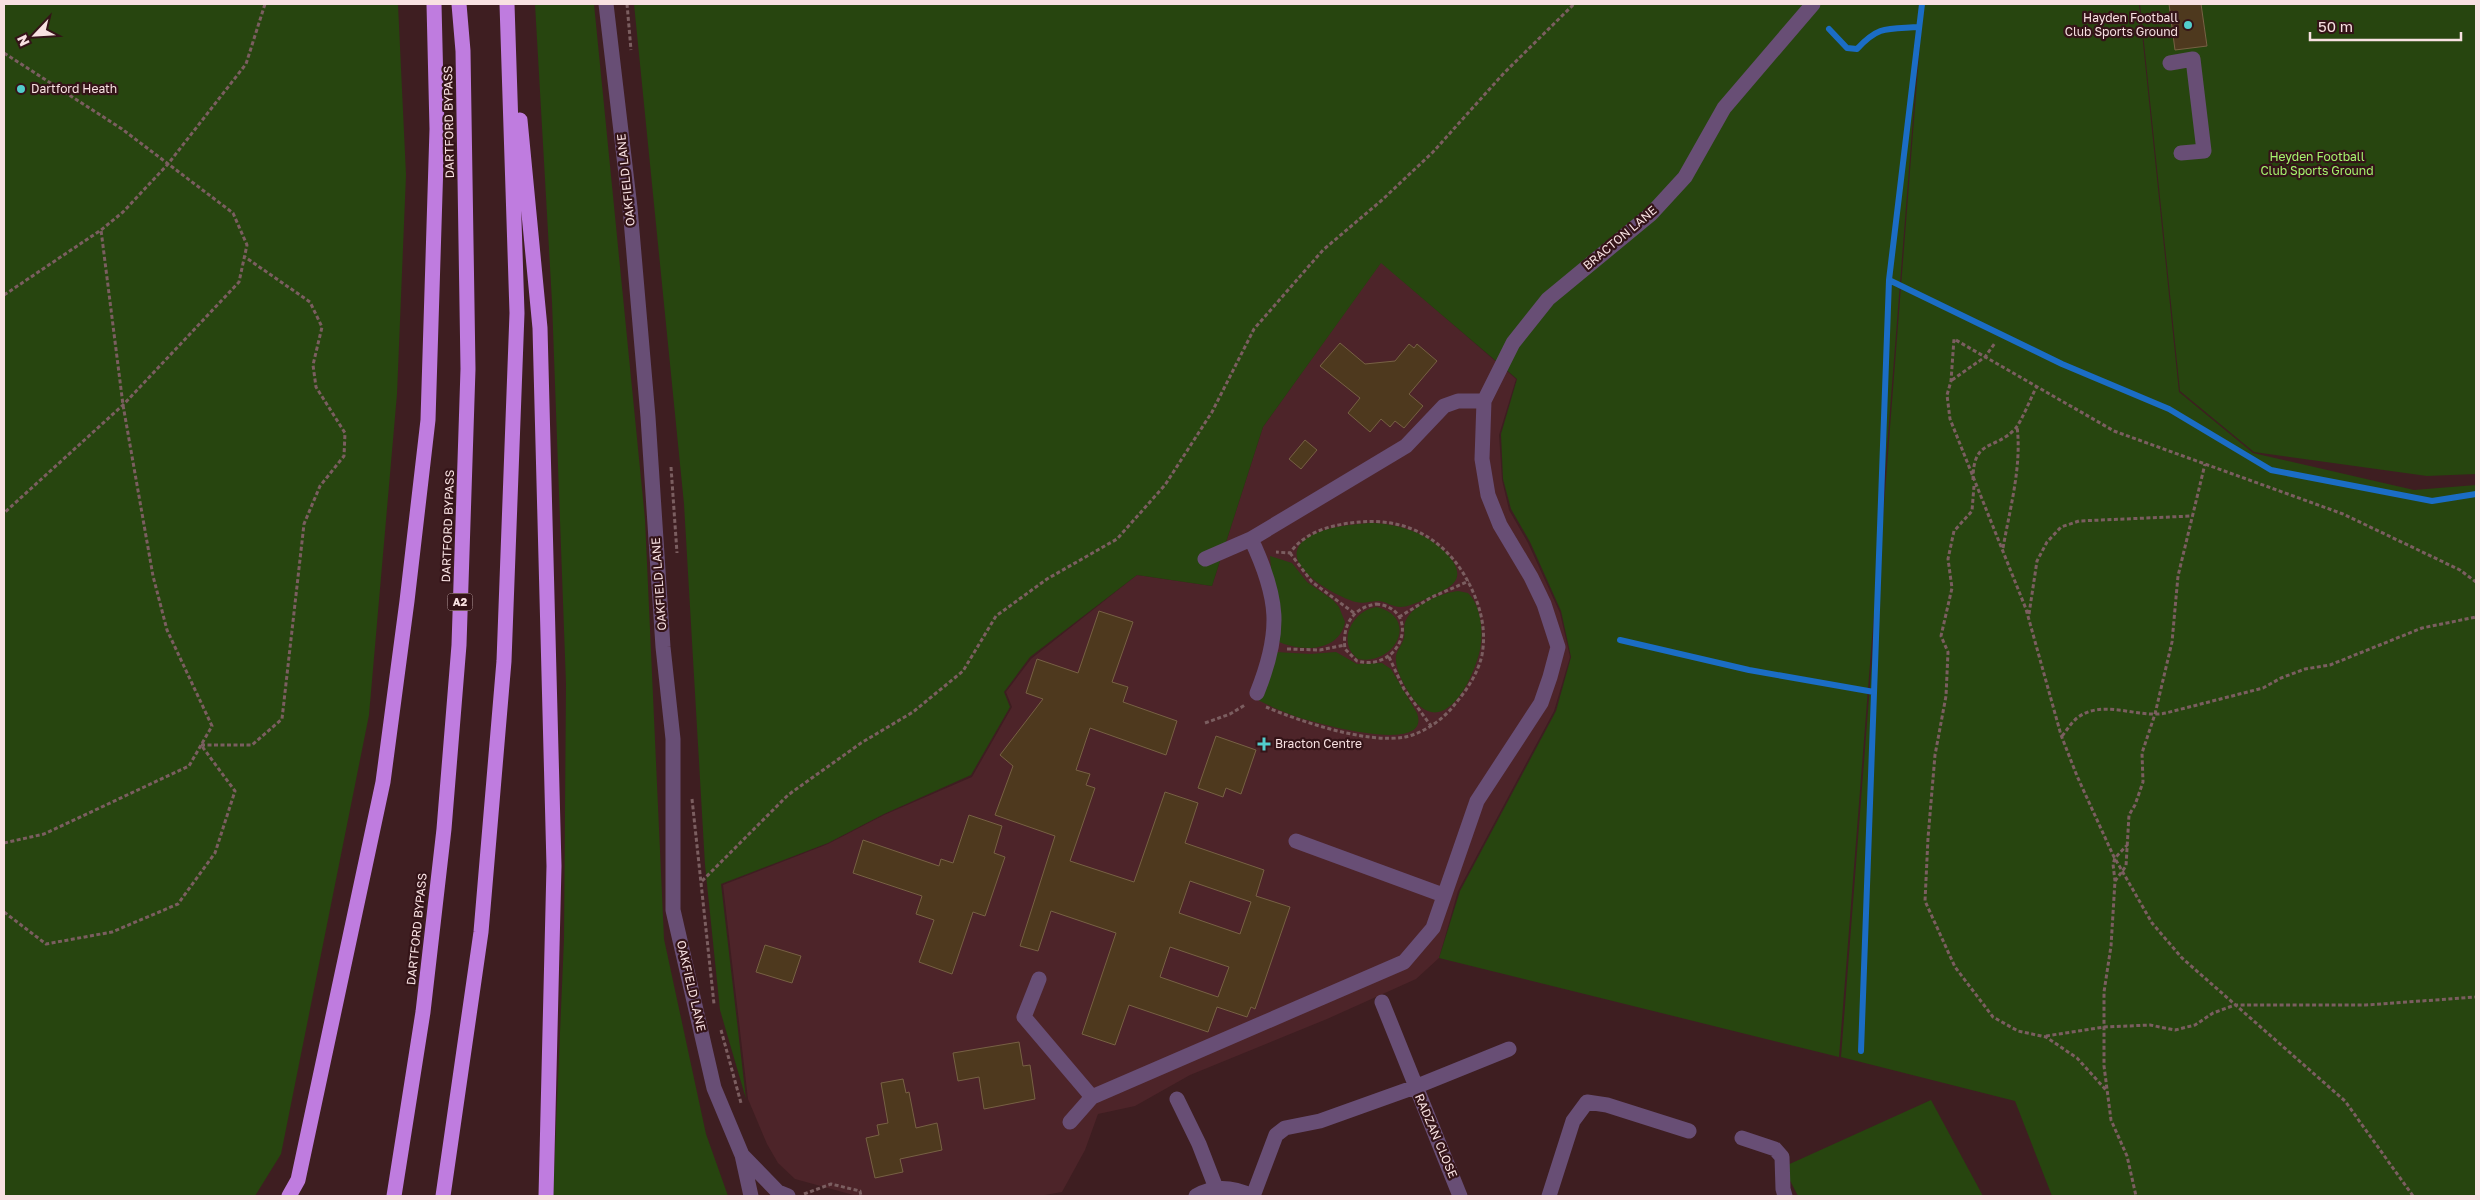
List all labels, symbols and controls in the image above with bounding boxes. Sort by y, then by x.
north arrow [10,10,60,60]
place label: Hayden Football Club Sports Ground [2065,10,2178,39]
scale bar [2310,10,2461,42]
text: 50 m [2318,17,2353,35]
marker: Hayden Football Club Sports Ground [2182,19,2194,31]
text: N [13,32,33,49]
street label: DARTFORD BYPASS [440,65,457,178]
place label: Dartford Heath [31,81,117,96]
marker: Dartford Heath [15,83,27,95]
street label: OAKFIELD LANE [613,133,638,227]
park label: Heyden Football Club Sports Ground [2260,149,2374,178]
street label: BRACTON LANE [1580,202,1660,273]
street label: DARTFORD BYPASS [438,469,457,583]
street label: OAKFIELD LANE [648,537,669,631]
road number: A2 [448,594,472,610]
place label: Bracton Centre [1275,736,1362,751]
marker: Bracton Centre [1257,737,1271,751]
street label: DARTFORD BYPASS [403,872,430,986]
street label: OAKFIELD LANE [674,939,709,1033]
street label: RADZAN CLOSE [1412,1091,1461,1180]

